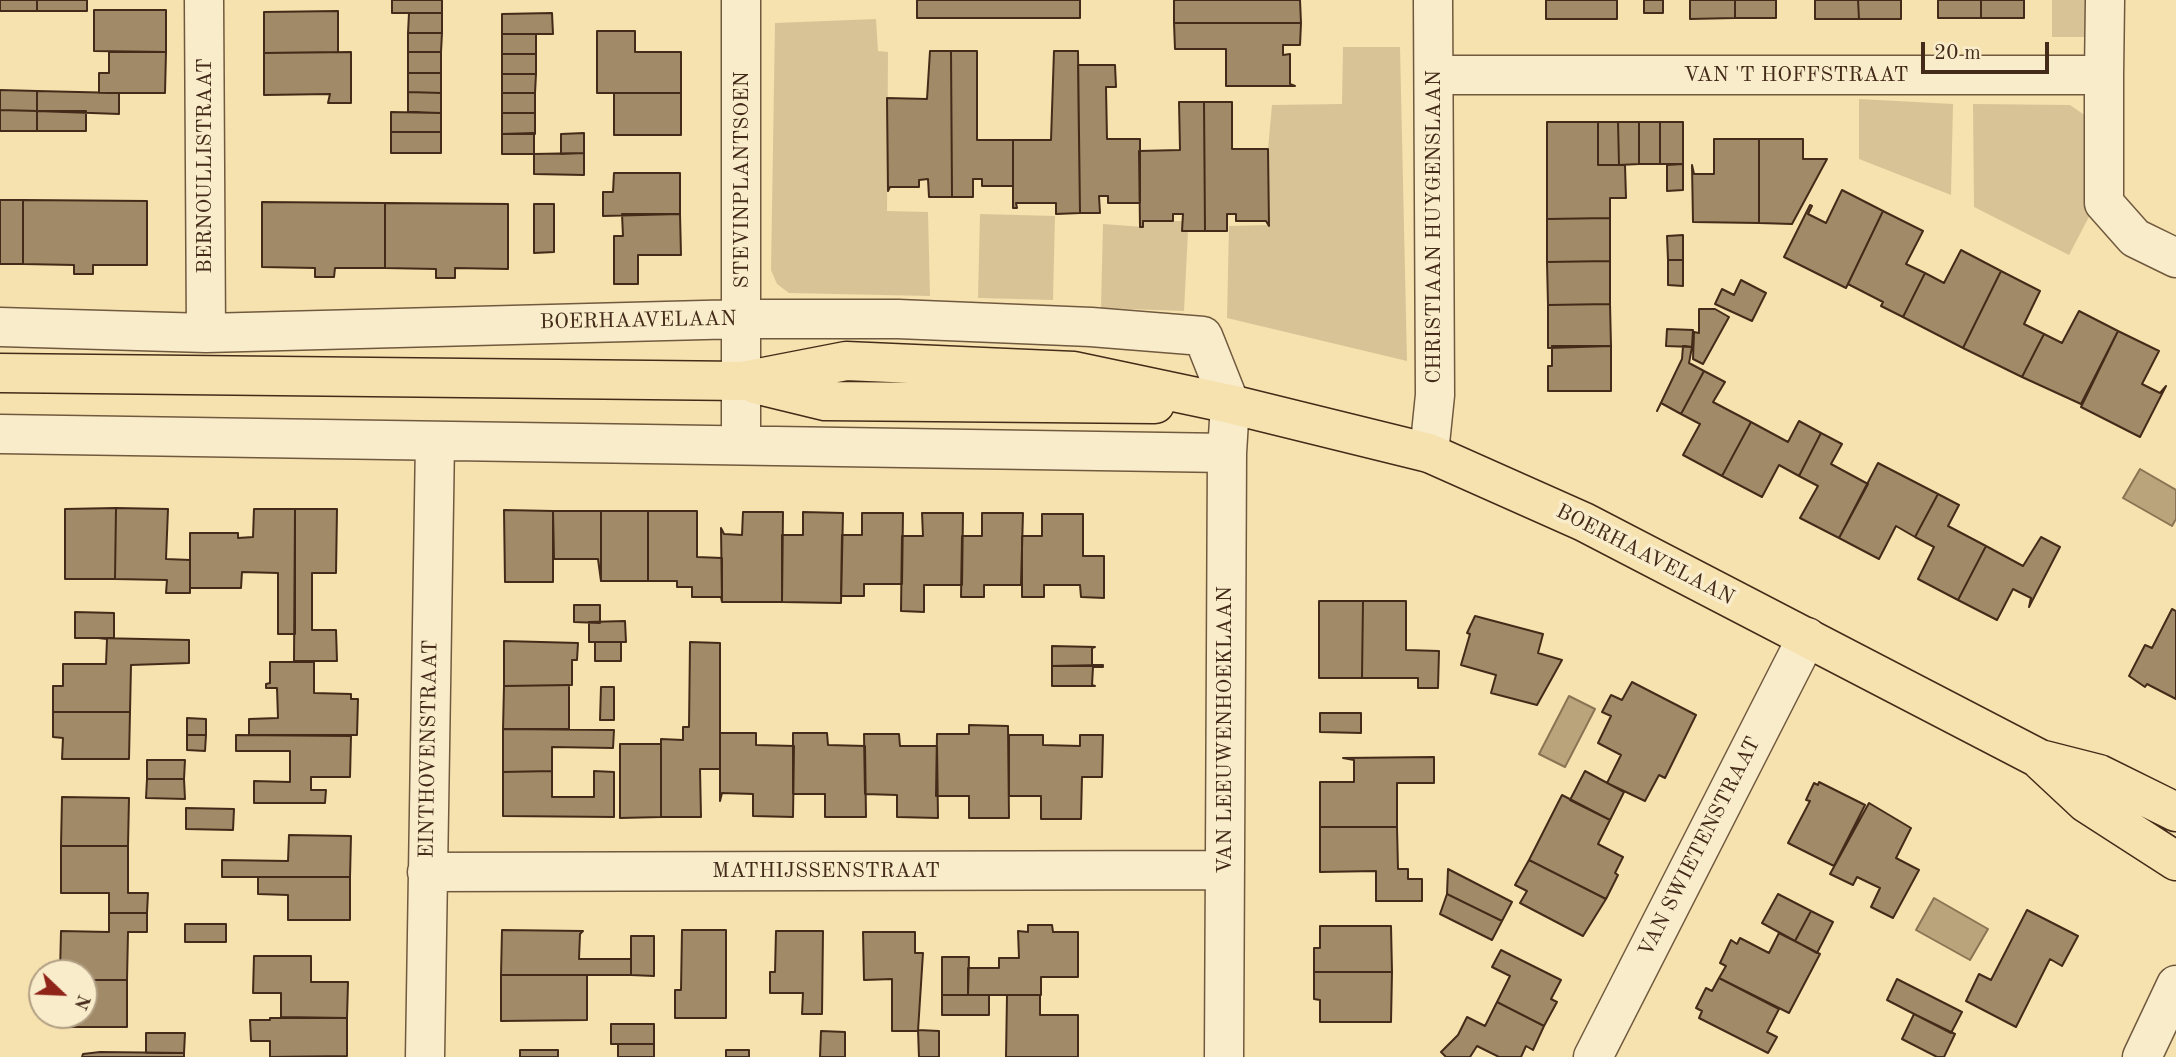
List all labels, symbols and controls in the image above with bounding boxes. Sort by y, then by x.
scale bar [1924,28,2052,72]
text: 20 m [1934,43,1981,64]
street label: BERNOULLISTRAAT [192,58,218,274]
street label: VAN 'T HOFFSTRAAT [1683,62,1909,88]
street label: CHRISTIAAN HUYGENSLAAN [1421,70,1447,384]
street label: STEVINPLANTSOEN [729,71,755,289]
street label: BOERHAAVELAAN [539,307,737,335]
street label: BOERHAAVELAAN [1552,499,1738,611]
street label: VAN LEEUWENHOEKLAAN [1212,586,1238,874]
street label: EINTHOVENSTRAAT [414,639,444,859]
street label: VAN SWIETENSTRAAT [1634,733,1766,961]
street label: MATHIJSSENSTRAAT [712,858,940,884]
north arrow [28,959,98,1029]
text: N [69,991,93,1012]

